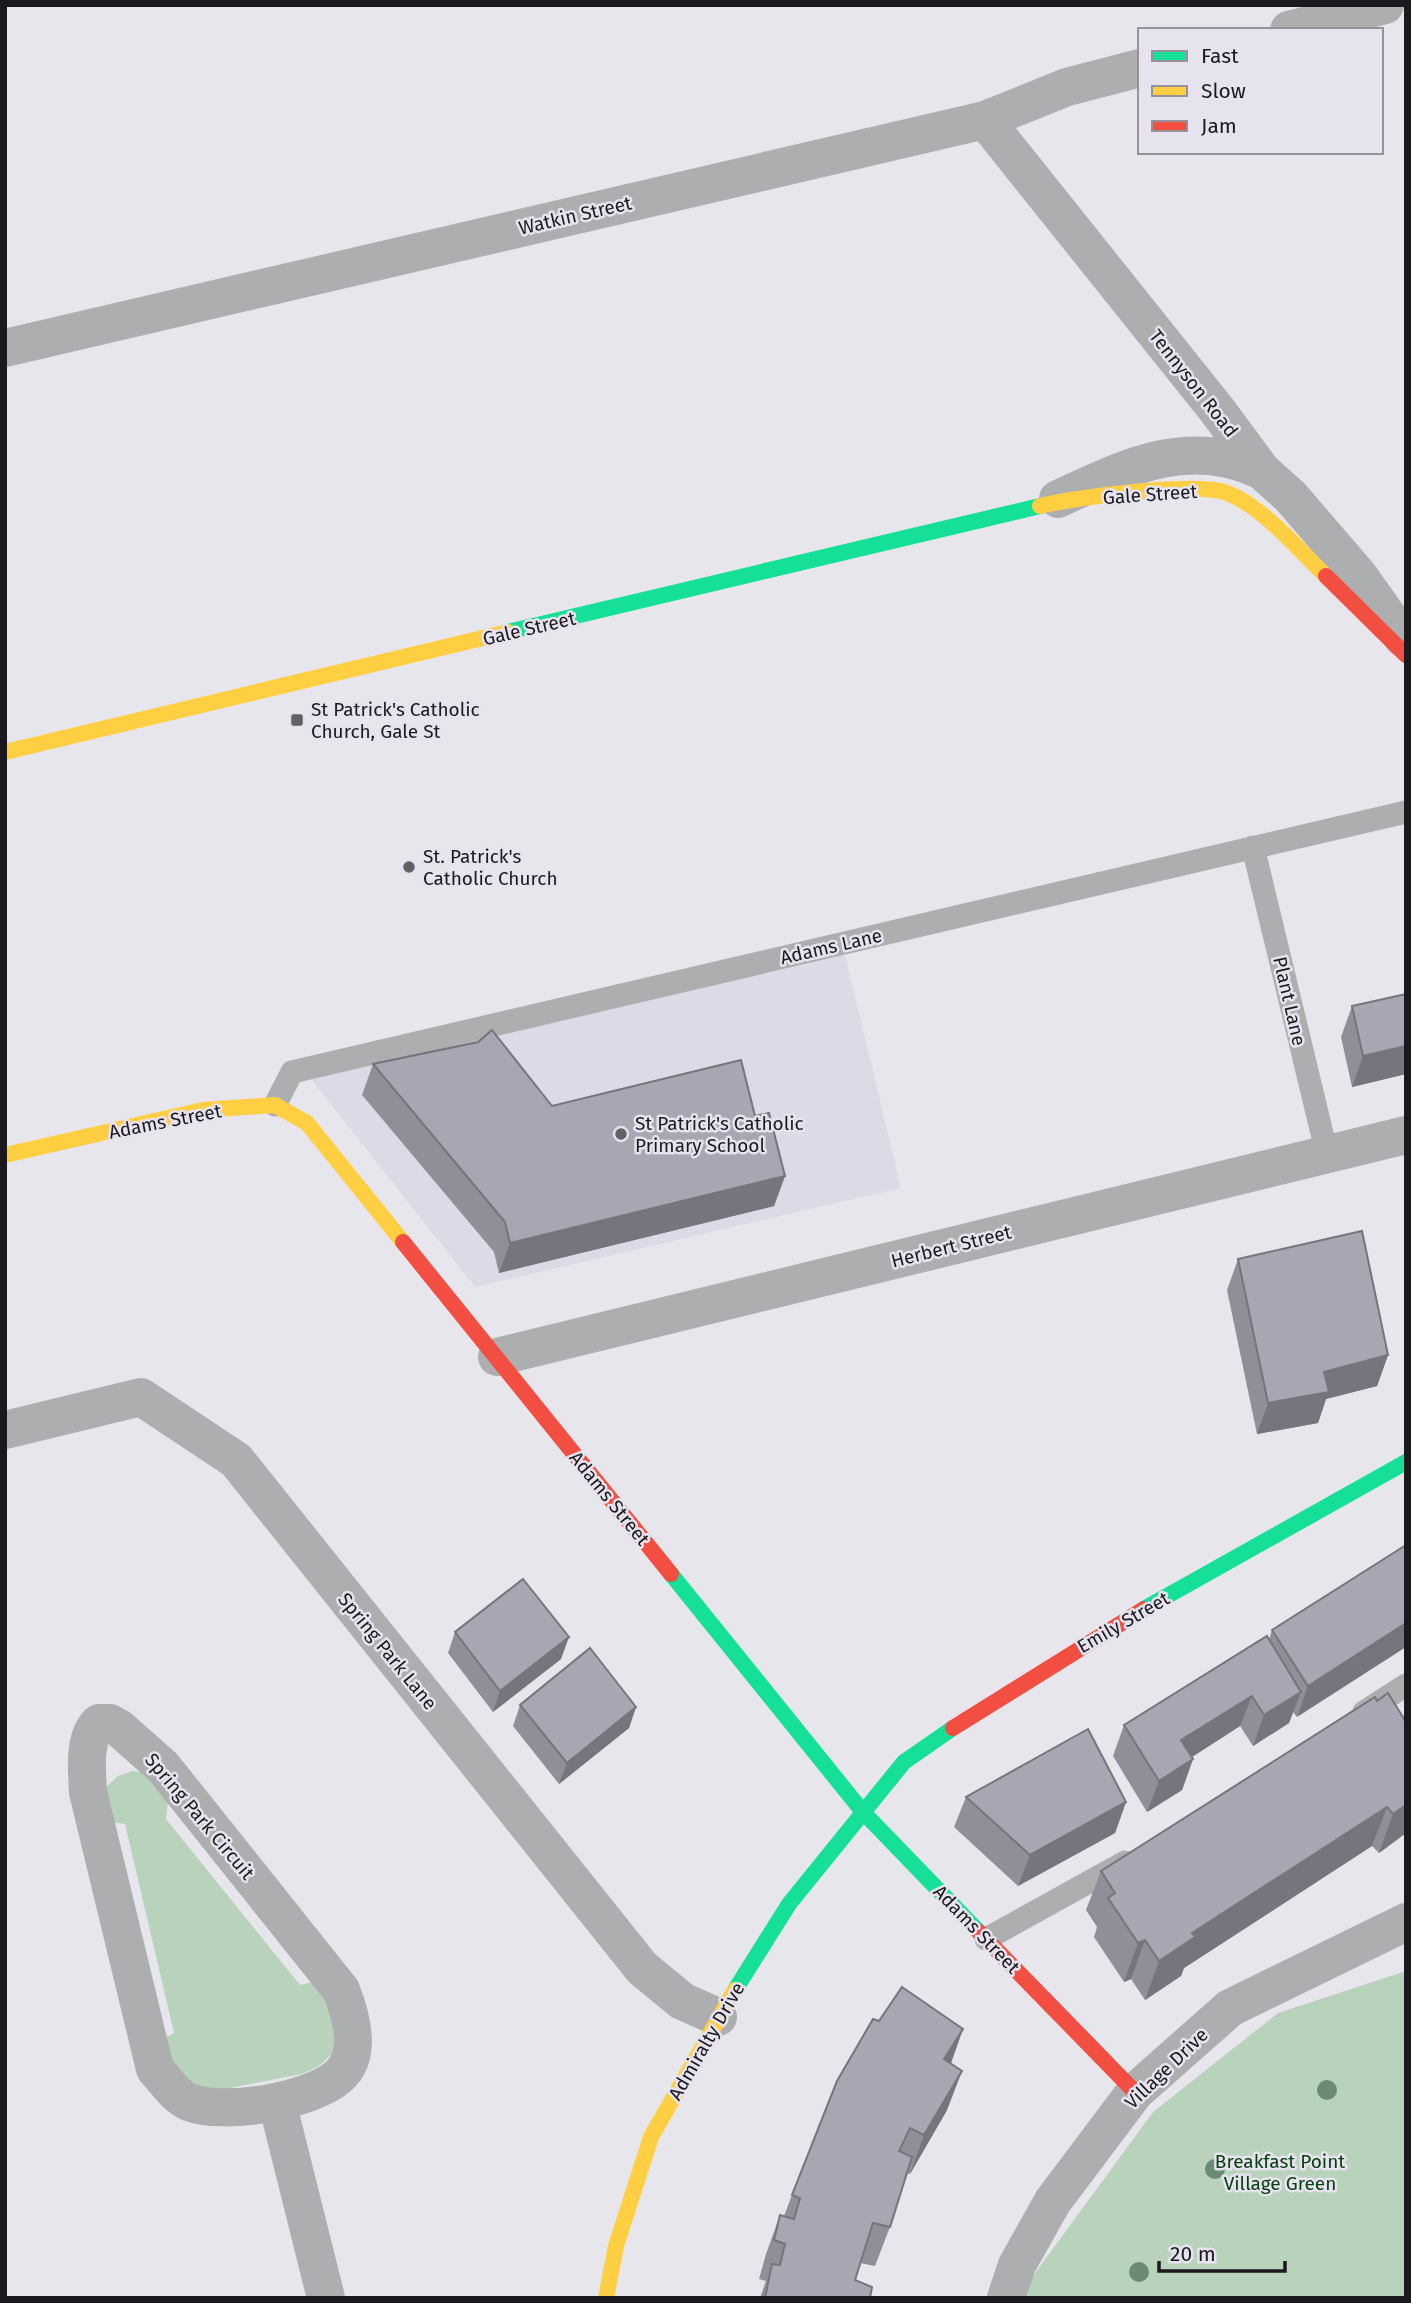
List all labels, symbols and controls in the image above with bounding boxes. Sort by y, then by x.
legend [1138,28,1383,154]
text: Fast [1201,43,1239,69]
text: Slow [1201,78,1246,104]
text: Jam [1201,113,1237,139]
street label: Watkin Street [516,191,634,240]
street label: Tennyson Road [1144,325,1243,442]
street label: Gale Street [1102,480,1198,509]
street label: Gale Street [480,607,578,650]
place label: St Patrick's Catholic Church, Gale St [311,698,480,743]
marker: St Patrick's Catholic Church, Gale St [289,712,305,728]
place label: St. Patrick's Catholic Church [423,845,558,890]
marker: St. Patrick's Catholic Church [401,859,417,875]
street label: Adams Lane [778,924,884,969]
street label: Plant Lane [1268,954,1311,1048]
street label: Adams Street [107,1099,224,1144]
place label: St Patrick's Catholic Primary School [635,1112,804,1157]
marker: St Patrick's Catholic Primary School [613,1126,629,1142]
street label: Herbert Street [889,1220,1014,1273]
street label: Adams Street [565,1447,655,1550]
street label: Emily Street [1073,1587,1174,1658]
street label: Spring Park Lane [333,1588,442,1714]
street label: Spring Park Circuit [140,1749,259,1884]
street label: Adams Street [929,1880,1025,1979]
street label: Admiralty Drive [663,1978,749,2104]
street label: Village Drive [1120,2023,1213,2114]
park label: Breakfast Point Village Green [1215,2150,1345,2195]
scale bar [1159,2230,1285,2274]
text: 20 m [1170,2241,1216,2267]

